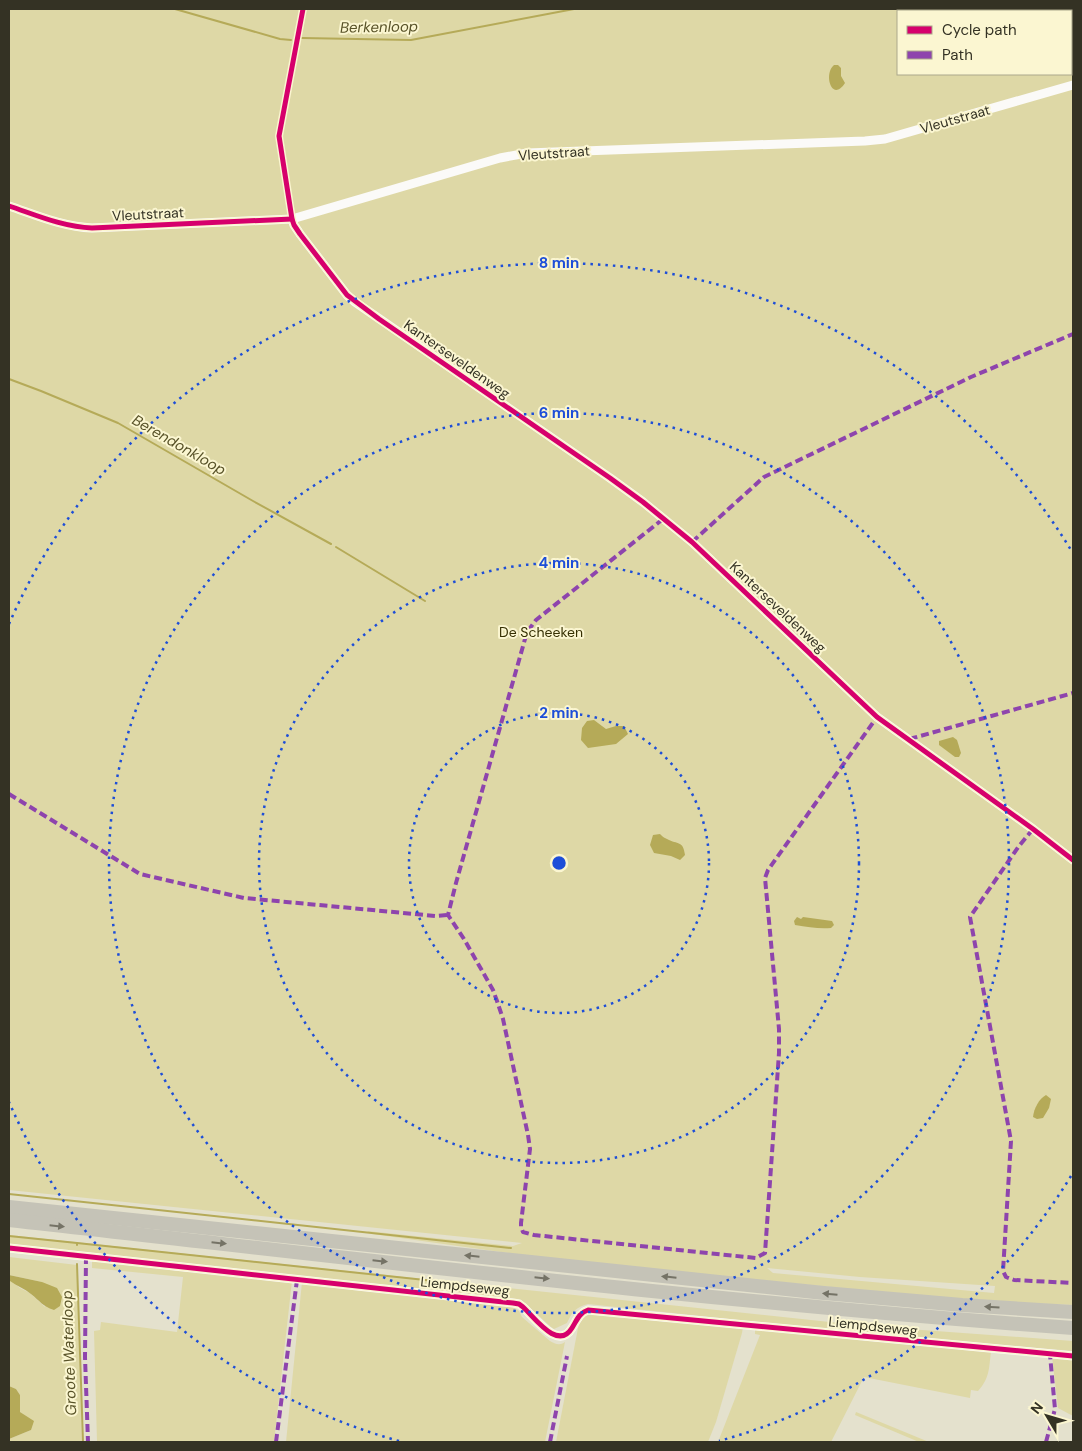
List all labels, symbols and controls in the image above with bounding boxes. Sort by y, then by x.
legend [897,10,1072,75]
water label: Berkenloop [340,16,418,38]
text: Cycle path [942,20,1017,40]
text: Path [942,45,973,65]
street label: Vleutstraat [918,100,992,138]
street label: Vleutstraat [518,142,590,164]
street label: Vleutstraat [112,203,184,225]
text: 8 min [539,253,579,273]
street label: Kanterseveldenweg [400,316,514,403]
text: 6 min [539,403,579,423]
water label: Berendonkloop [128,410,230,480]
text: 4 min [539,553,579,573]
street label: Kanterseveldenweg [726,558,830,657]
park label: De Scheeken [499,623,583,641]
text: 2 min [539,703,579,723]
centre of rings [550,854,568,872]
one-way arrow [50,1222,66,1230]
one-way arrow [211,1239,227,1247]
one-way arrow [464,1252,480,1260]
one-way arrow [373,1257,389,1265]
street label: Liempdseweg [420,1272,511,1300]
one-way arrow [660,1273,676,1281]
one-way arrow [534,1275,550,1283]
one-way arrow [822,1289,838,1297]
water label: Groote Waterloop [57,1290,81,1416]
one-way arrow [984,1303,1000,1311]
street label: Liempdseweg [828,1312,919,1340]
north arrow [1022,1391,1072,1441]
text: N [1027,1398,1047,1418]

